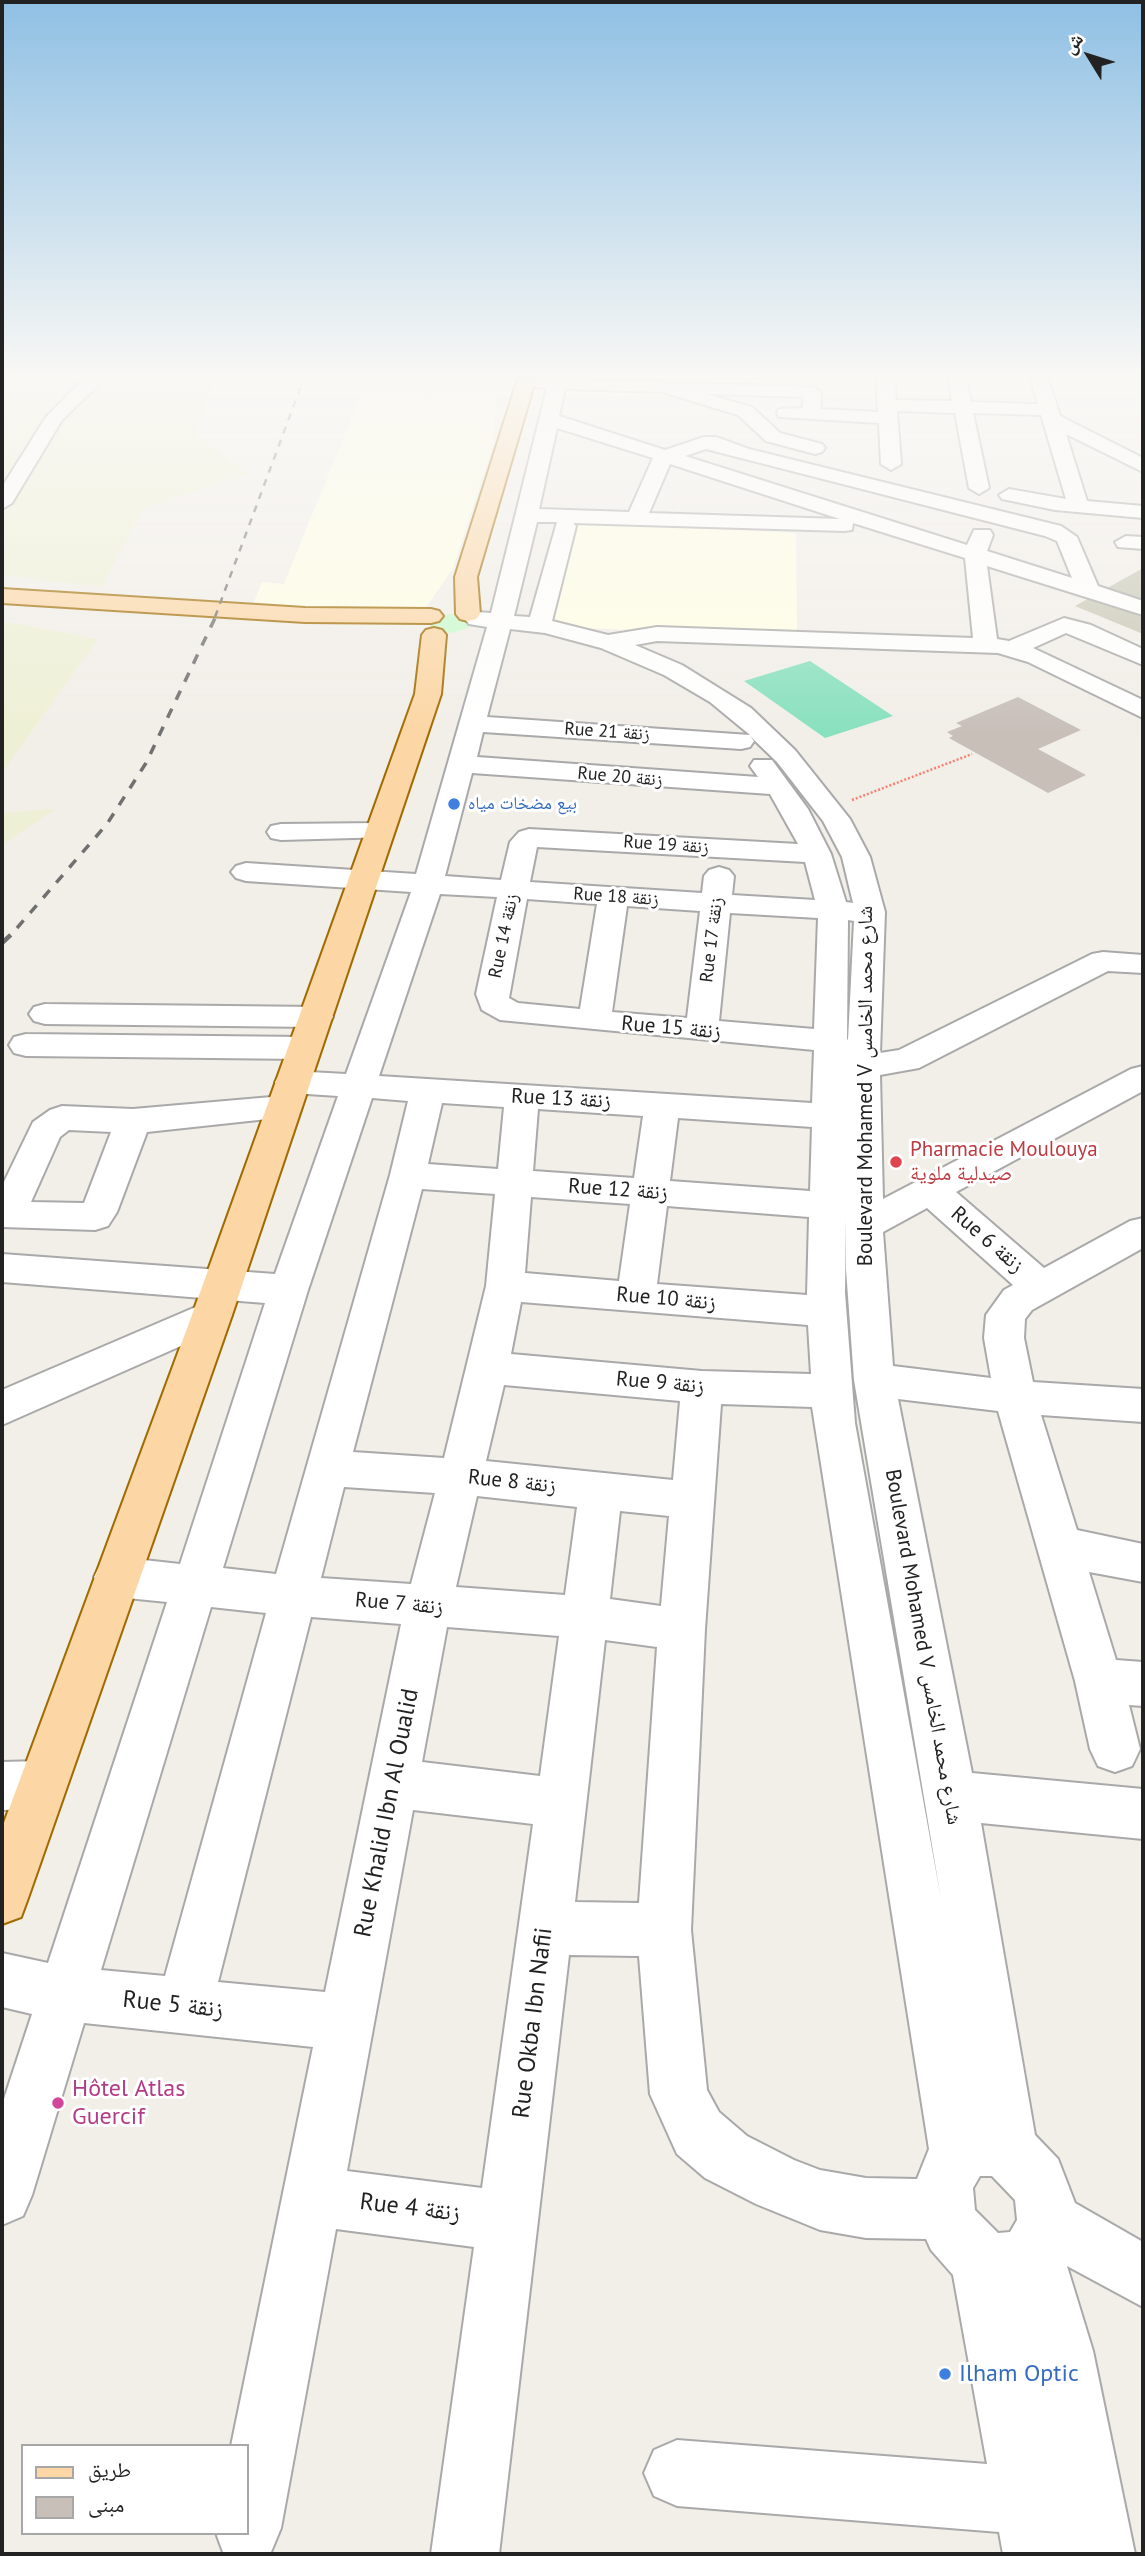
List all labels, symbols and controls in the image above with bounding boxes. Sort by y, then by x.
north arrow [1054,21,1124,91]
text: ش [1057,28,1088,58]
street label: Rue 21 زنقة [564,718,650,746]
street label: Rue 20 زنقة [576,763,664,791]
place label: بيع مضخات مياه [468,793,577,815]
marker: بيع مضخات مياه [446,796,462,812]
street label: Rue 19 زنقة [623,831,709,859]
street label: Rue 18 زنقة [573,883,659,911]
street label: Rue 14 زنقة [485,892,523,980]
street label: Rue 17 زنقة [696,896,728,984]
street label: Boulevard Mohamed V شارع محمد الخامس [853,906,879,1266]
street label: Rue 15 زنقة [620,1011,722,1045]
street label: Rue 13 زنقة [510,1084,612,1114]
place label: Pharmacie Moulouya صيدلية ملوية [910,1137,1098,1187]
marker: Pharmacie Moulouya صيدلية ملوية [888,1154,904,1170]
street label: Rue 12 زنقة [567,1174,669,1206]
street label: Rue 6 زنقة [945,1201,1029,1279]
street label: Rue 10 زنقة [615,1282,717,1316]
street label: Rue 9 زنقة [615,1367,705,1399]
street label: Rue 8 زنقة [467,1465,557,1499]
street label: Boulevard Mohamed V شارع محمد الخامس [879,1467,967,1827]
street label: Rue 7 زنقة [354,1588,444,1620]
street label: Rue Khalid Ibn Al Oualid [349,1686,425,1940]
street label: Rue Okba Ibn Nafii [507,1926,559,2120]
street label: Rue 5 زنقة [121,1985,225,2025]
place label: Hôtel Atlas Guercif [72,2075,185,2131]
marker: Hôtel Atlas Guercif [50,2095,66,2111]
street label: Rue 4 زنقة [358,2188,462,2228]
place label: Ilham Optic [959,2360,1079,2388]
marker: Ilham Optic [937,2366,953,2382]
legend [21,2444,248,2535]
text: طريق [88,2456,131,2483]
text: مبنى [88,2491,124,2518]

